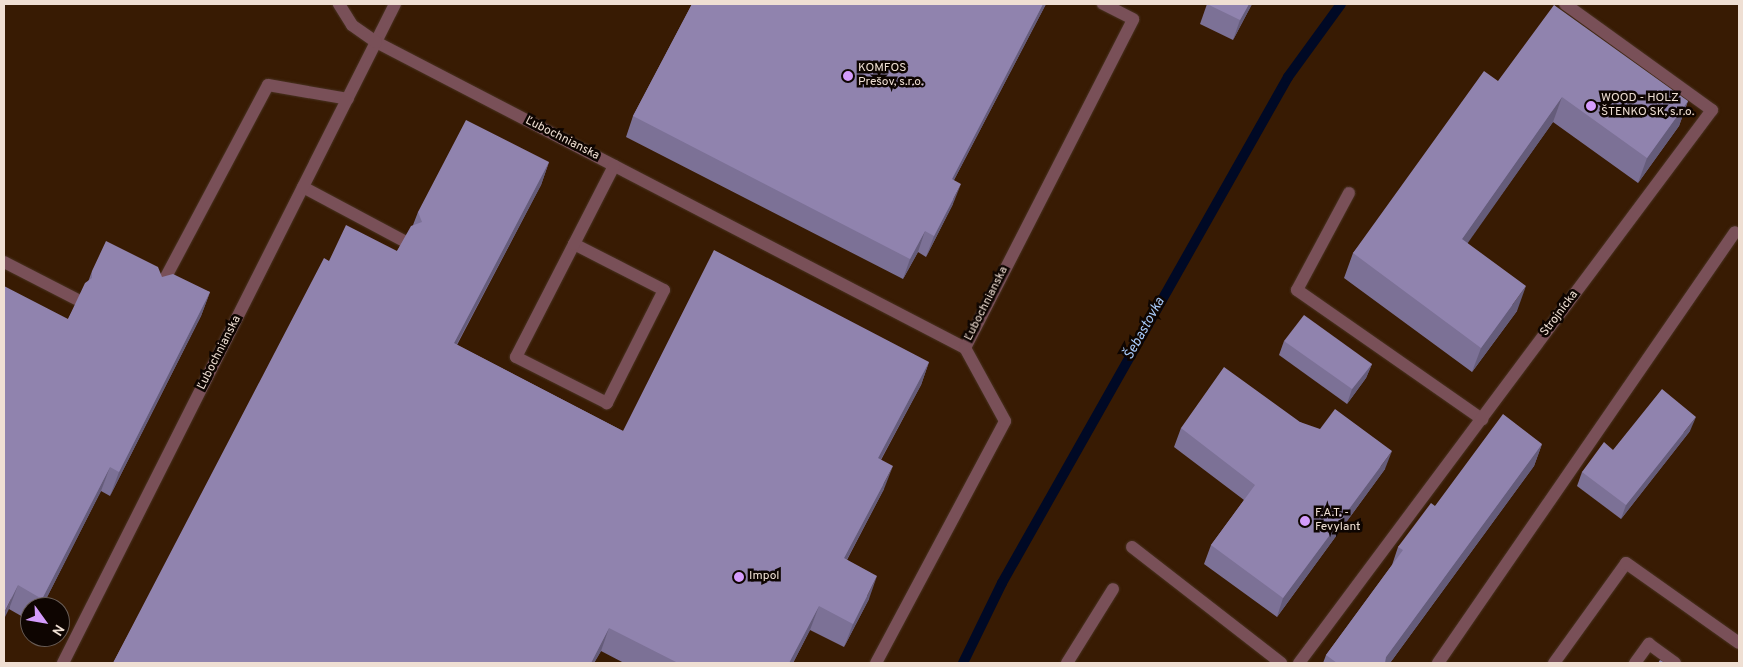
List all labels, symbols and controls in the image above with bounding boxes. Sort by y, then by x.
place label: KOMFOS Prešov, s.r.o. [858,62,924,90]
marker: KOMFOS Prešov, s.r.o. [842,70,854,82]
place label: WOOD - HOLZ ŠTENKO SK, s.r.o. [1601,92,1694,120]
marker: WOOD - HOLZ ŠTENKO SK, s.r.o. [1585,100,1597,112]
street label: Ľubochnianska [523,114,601,164]
street label: Ľubochnianska [962,265,1012,343]
street label: Strojnícka [1538,288,1582,340]
water label: Šebastovka [1121,295,1169,363]
street label: Ľubochnianska [195,314,245,392]
place label: F.A.T. - Fevylant [1315,507,1361,535]
marker: F.A.T. - Fevylant [1299,515,1311,527]
place label: Impol [749,570,780,584]
marker: Impol [733,571,745,583]
north arrow [20,597,70,647]
text: N [47,621,67,638]

